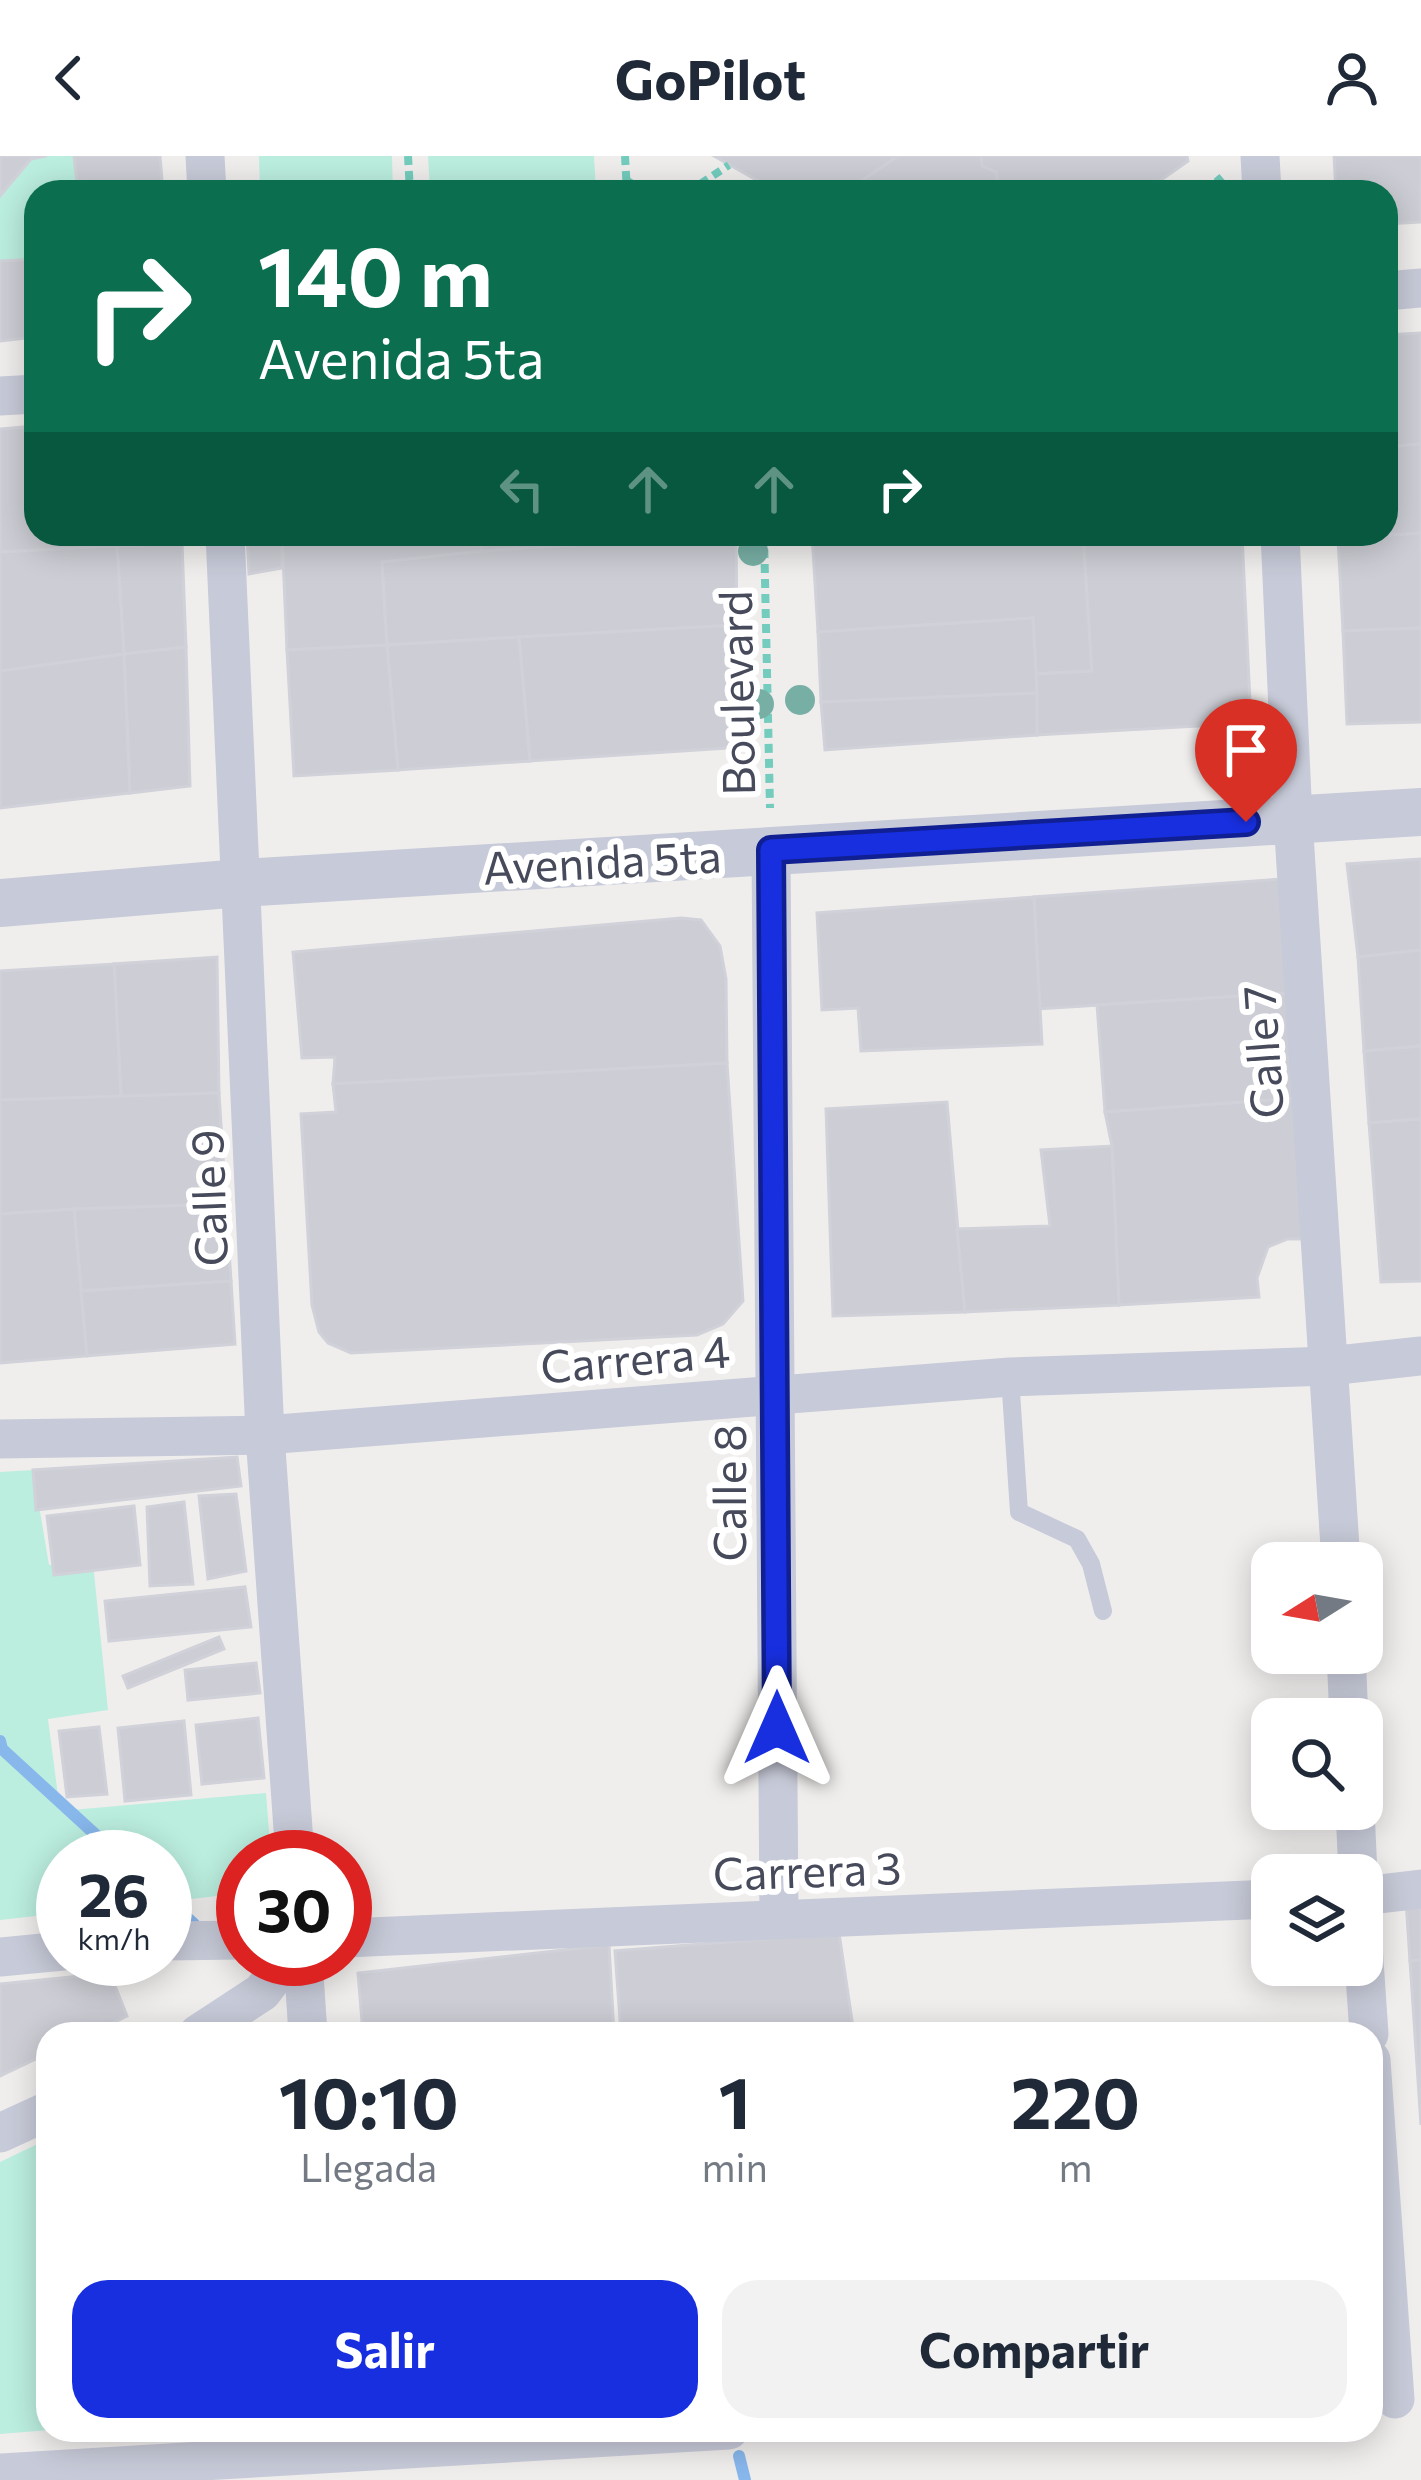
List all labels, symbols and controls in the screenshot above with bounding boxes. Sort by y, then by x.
icon: back [36,45,102,111]
text: GoPilot [615,45,806,111]
icon: person [1319,45,1385,111]
text: 140 m [258,222,493,324]
icon: right [60,228,216,384]
text: Avenida 5ta [258,324,544,390]
icon: left [489,456,555,522]
icon: ahead [615,456,681,522]
icon: ahead [741,456,807,522]
icon: right [867,456,933,522]
street label: Boulevard [706,590,764,796]
pin [1195,699,1297,822]
icon: arrive [1213,717,1279,783]
street label: Avenida 5ta [481,826,723,894]
street label: Calle 7 [1229,984,1293,1120]
street label: Calle 9 [177,1129,237,1267]
street label: Carrera 4 [538,1321,732,1393]
street label: Calle 8 [700,1425,755,1561]
north arrow [1251,1542,1383,1674]
map controls [1251,1542,1383,1986]
position arrow [714,1665,840,1791]
button: search [1251,1698,1383,1830]
speed limit sign: 30 [216,1830,372,1986]
street label: Carrera 3 [712,1838,902,1900]
button: layers [1251,1854,1383,1986]
text: 26 [79,1856,149,1929]
text: km/h [78,1919,150,1956]
text: 10:10 [279,2056,459,2144]
text: 1 [718,2056,751,2144]
text: 220 [1011,2056,1140,2144]
text: Llegada [300,2142,437,2190]
text: min [702,2142,768,2190]
text: m [1058,2142,1092,2190]
button: Salir [72,2280,698,2418]
button: Compartir [722,2280,1347,2418]

